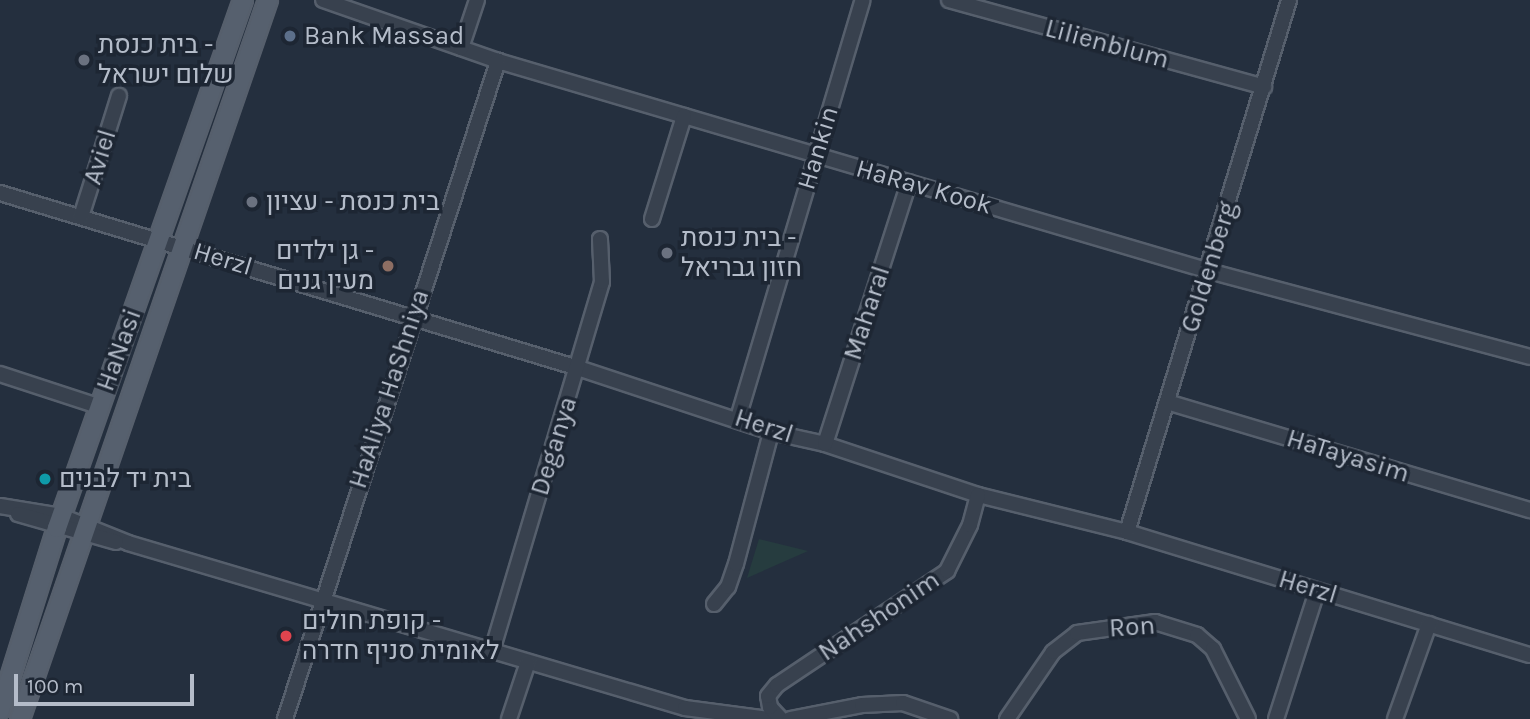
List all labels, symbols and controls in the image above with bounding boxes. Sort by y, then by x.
street label: Lilienblum [1042,13,1172,75]
place label: Bank Massad [304,20,464,52]
marker: Bank Massad [282,28,298,44]
place label: בית כנסת - שלום ישראל [98,29,234,90]
marker: בית כנסת - שלום ישראל [76,52,92,68]
street label: Hankin [791,103,845,193]
street label: Aviel [77,126,123,188]
street label: HaRav Kook [852,153,996,221]
place label: בית כנסת - עציון [266,186,440,218]
marker: בית כנסת - עציון [244,194,260,210]
street label: Goldenberg [1174,198,1244,336]
place label: בית כנסת - חזון גבריאל [681,222,802,284]
street label: Herzl [190,235,256,283]
place label: גן ילדים - מעין גנים [276,235,374,296]
marker: בית כנסת - חזון גבריאל [659,245,675,261]
marker: גן ילדים - מעין גנים [380,258,396,274]
street label: Maharal [837,262,897,364]
street label: HaAliya HaShniya [342,286,436,492]
street label: HaNasi [90,305,148,395]
street label: Deganya [524,393,584,499]
street label: Herzl [731,402,797,450]
street label: HaTayasim [1283,423,1413,489]
place label: בית יד לבנים [59,463,191,495]
marker: בית יד לבנים [37,471,53,487]
street label: Herzl [1275,563,1341,611]
street label: Nahshonim [813,564,945,668]
place label: קופת חולים - לאומית סניף חדרה [302,605,499,666]
street label: Ron [1108,610,1156,644]
marker: קופת חולים - לאומית סניף חדרה [276,626,296,646]
scale bar [18,660,198,704]
text: 100 m [27,674,84,698]

